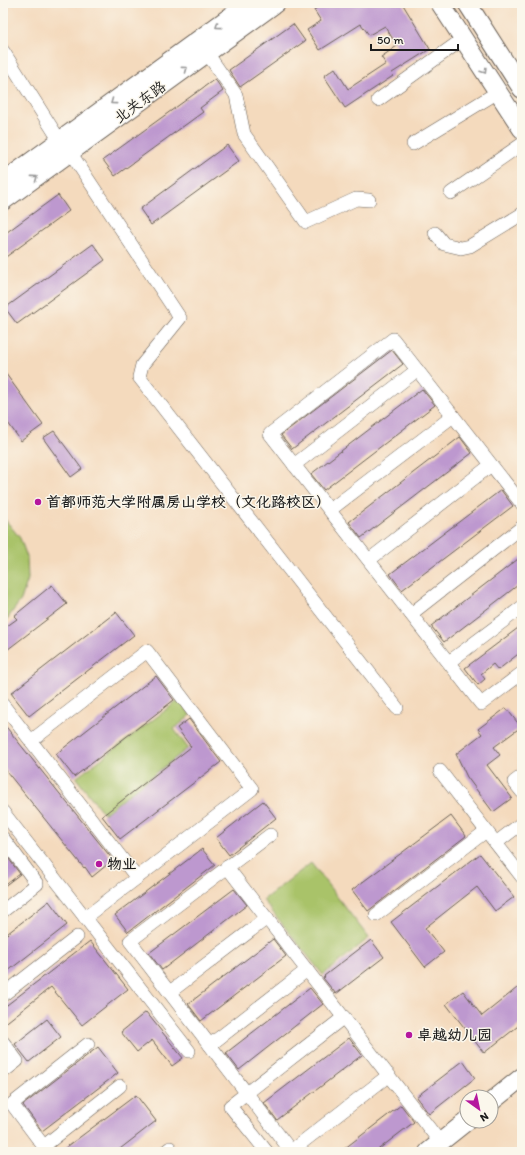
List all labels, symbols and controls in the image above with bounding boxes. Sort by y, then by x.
one-way arrow [215,21,222,29]
scale bar [371,26,458,52]
text: 50 m [377,33,403,47]
one-way arrow [181,67,188,74]
one-way arrow [479,67,487,74]
street label: 北关东路 [110,77,170,127]
one-way arrow [110,98,117,105]
one-way arrow [30,176,37,183]
place label: 首都师范大学附属房山学校（文化路校区） [46,493,331,511]
marker: 首都师范大学附属房山学校（文化路校区） [33,497,43,507]
place label: 物业 [107,855,137,873]
marker: 物业 [94,859,104,869]
place label: 卓越幼儿园 [417,1026,492,1044]
marker: 卓越幼儿园 [404,1030,414,1040]
north arrow [459,1089,499,1129]
text: N [478,1109,491,1124]

